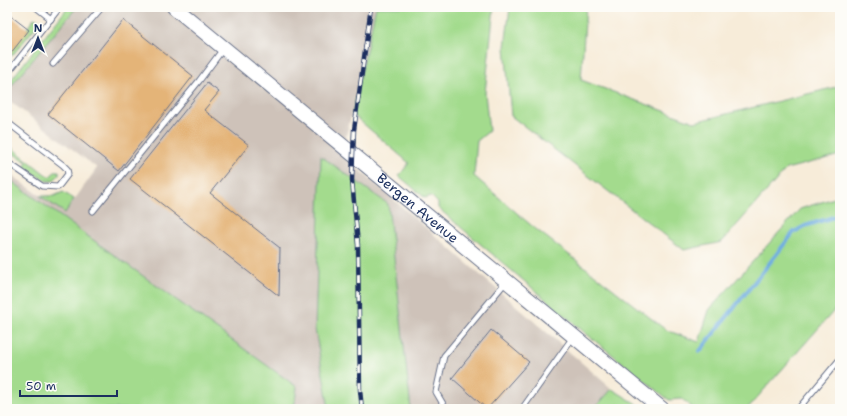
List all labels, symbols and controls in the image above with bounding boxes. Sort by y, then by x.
north arrow [18,18,58,58]
text: N [34,21,43,36]
street label: Bergen Avenue [373,169,463,247]
scale bar [20,372,117,398]
text: 50 m [26,378,56,394]

